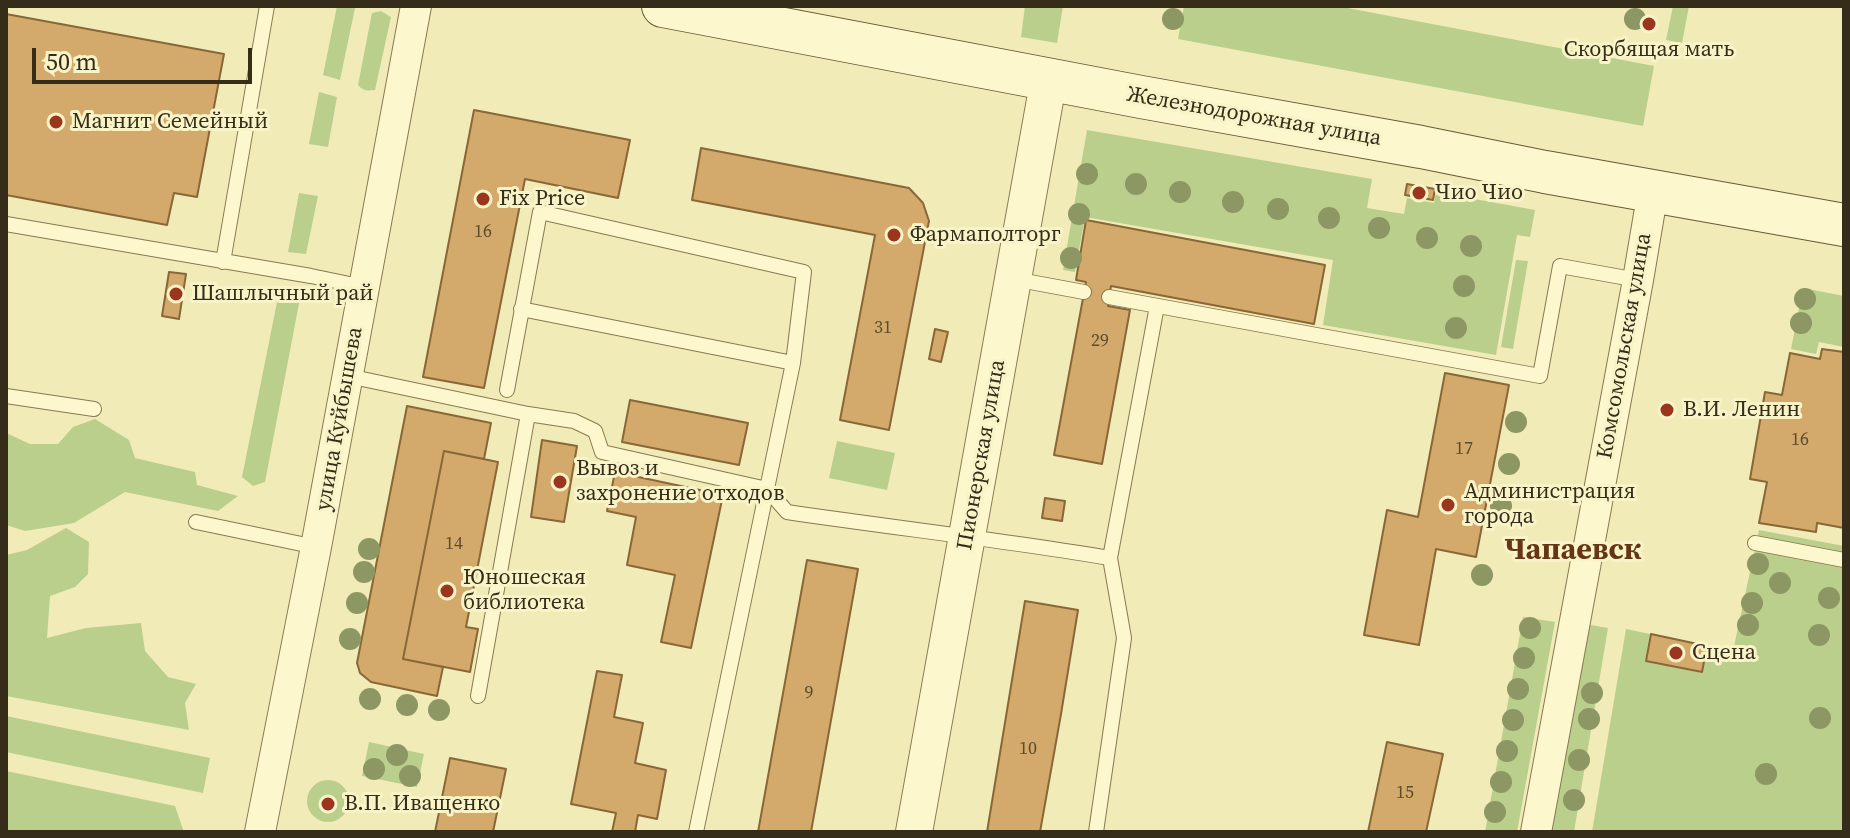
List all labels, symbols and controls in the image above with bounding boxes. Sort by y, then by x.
marker: Скорбящая мать [1640,15,1658,33]
scale bar [36,32,256,82]
place label: Скорбящая мать [1564,37,1734,63]
text: 50 m [46,45,97,78]
street label: Железнодорожная улица [1125,82,1383,152]
place label: Магнит Семейный [72,109,268,135]
marker: Магнит Семейный [47,113,65,131]
place label: Чио Чио [1435,180,1523,206]
marker: Чио Чио [1410,184,1428,202]
place label: Fix Price [499,186,585,212]
marker: Fix Price [474,190,492,208]
house number: 16 [474,221,492,243]
place label: Фармаполторг [910,222,1061,248]
marker: Фармаполторг [885,226,903,244]
street label: Комсомольская улица [1592,231,1658,461]
place label: Шашлычный рай [192,281,373,307]
marker: Шашлычный рай [167,285,185,303]
house number: 31 [874,317,892,339]
street label: улица Куйбышева [311,325,369,513]
house number: 29 [1091,330,1109,352]
street label: Пионерская улица [952,358,1012,552]
place label: В.И. Ленин [1683,397,1800,423]
marker: В.И. Ленин [1658,401,1676,419]
house number: 16 [1791,429,1809,451]
house number: 17 [1455,438,1473,460]
place label: Вывоз и захронение отходов [576,456,784,508]
marker: Вывоз и захронение отходов [551,473,569,491]
place label: Администрация города [1464,479,1635,530]
marker: Администрация города [1439,496,1457,514]
house number: 14 [445,533,463,555]
district label: Чапаевск [1505,533,1641,569]
place label: Юношеская библиотека [463,565,586,616]
marker: Юношеская библиотека [438,582,456,600]
place label: Сцена [1692,640,1756,666]
marker: Сцена [1667,644,1685,662]
house number: 9 [805,682,813,704]
house number: 10 [1019,738,1037,760]
house number: 15 [1396,782,1414,804]
place label: В.П. Иващенко [344,791,500,817]
marker: В.П. Иващенко [319,795,337,813]

